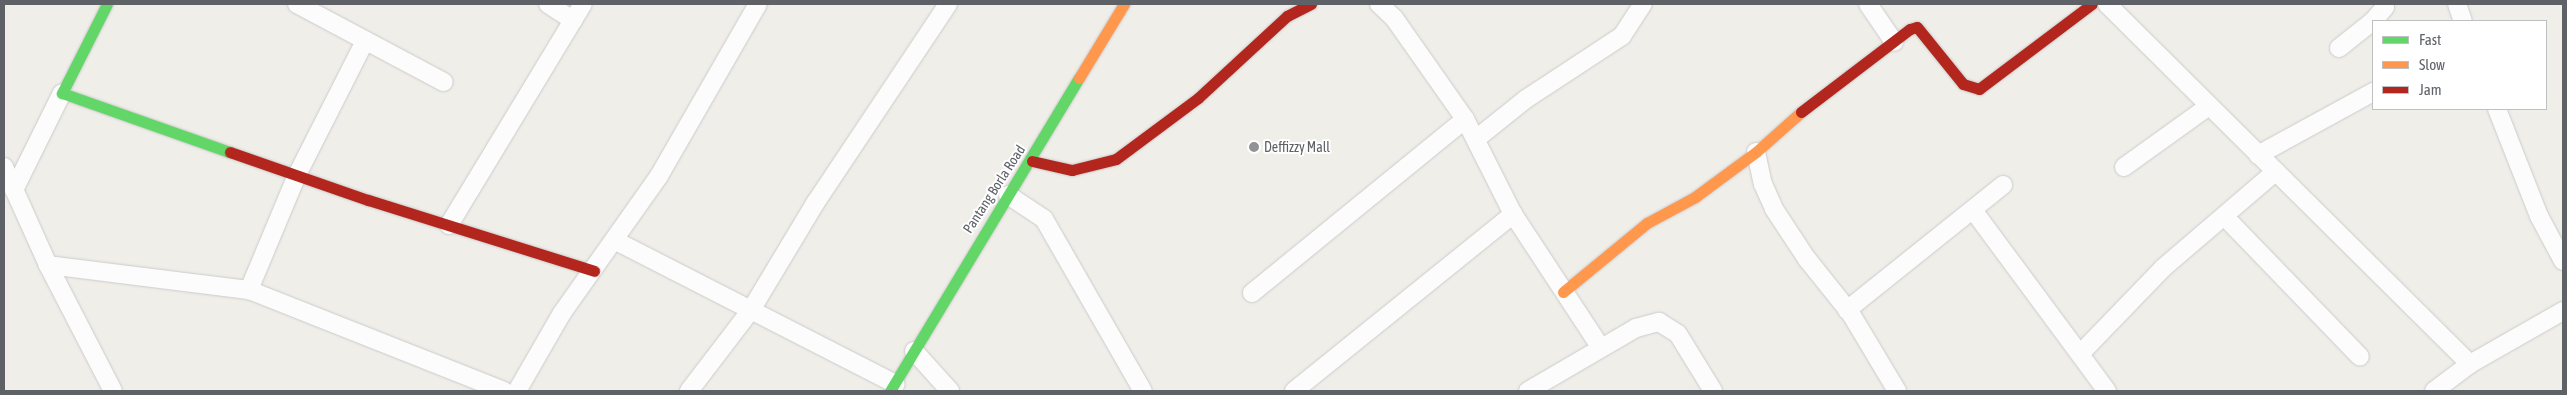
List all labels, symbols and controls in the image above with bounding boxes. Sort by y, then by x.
legend [2372,20,2547,110]
text: Fast [2419,31,2441,48]
text: Slow [2419,56,2445,73]
text: Jam [2419,81,2442,98]
place label: Deffizzy Mall [1264,139,1330,155]
marker: Deffizzy Mall [1248,141,1260,153]
street label: Pantang Borla Road [959,142,1029,236]

